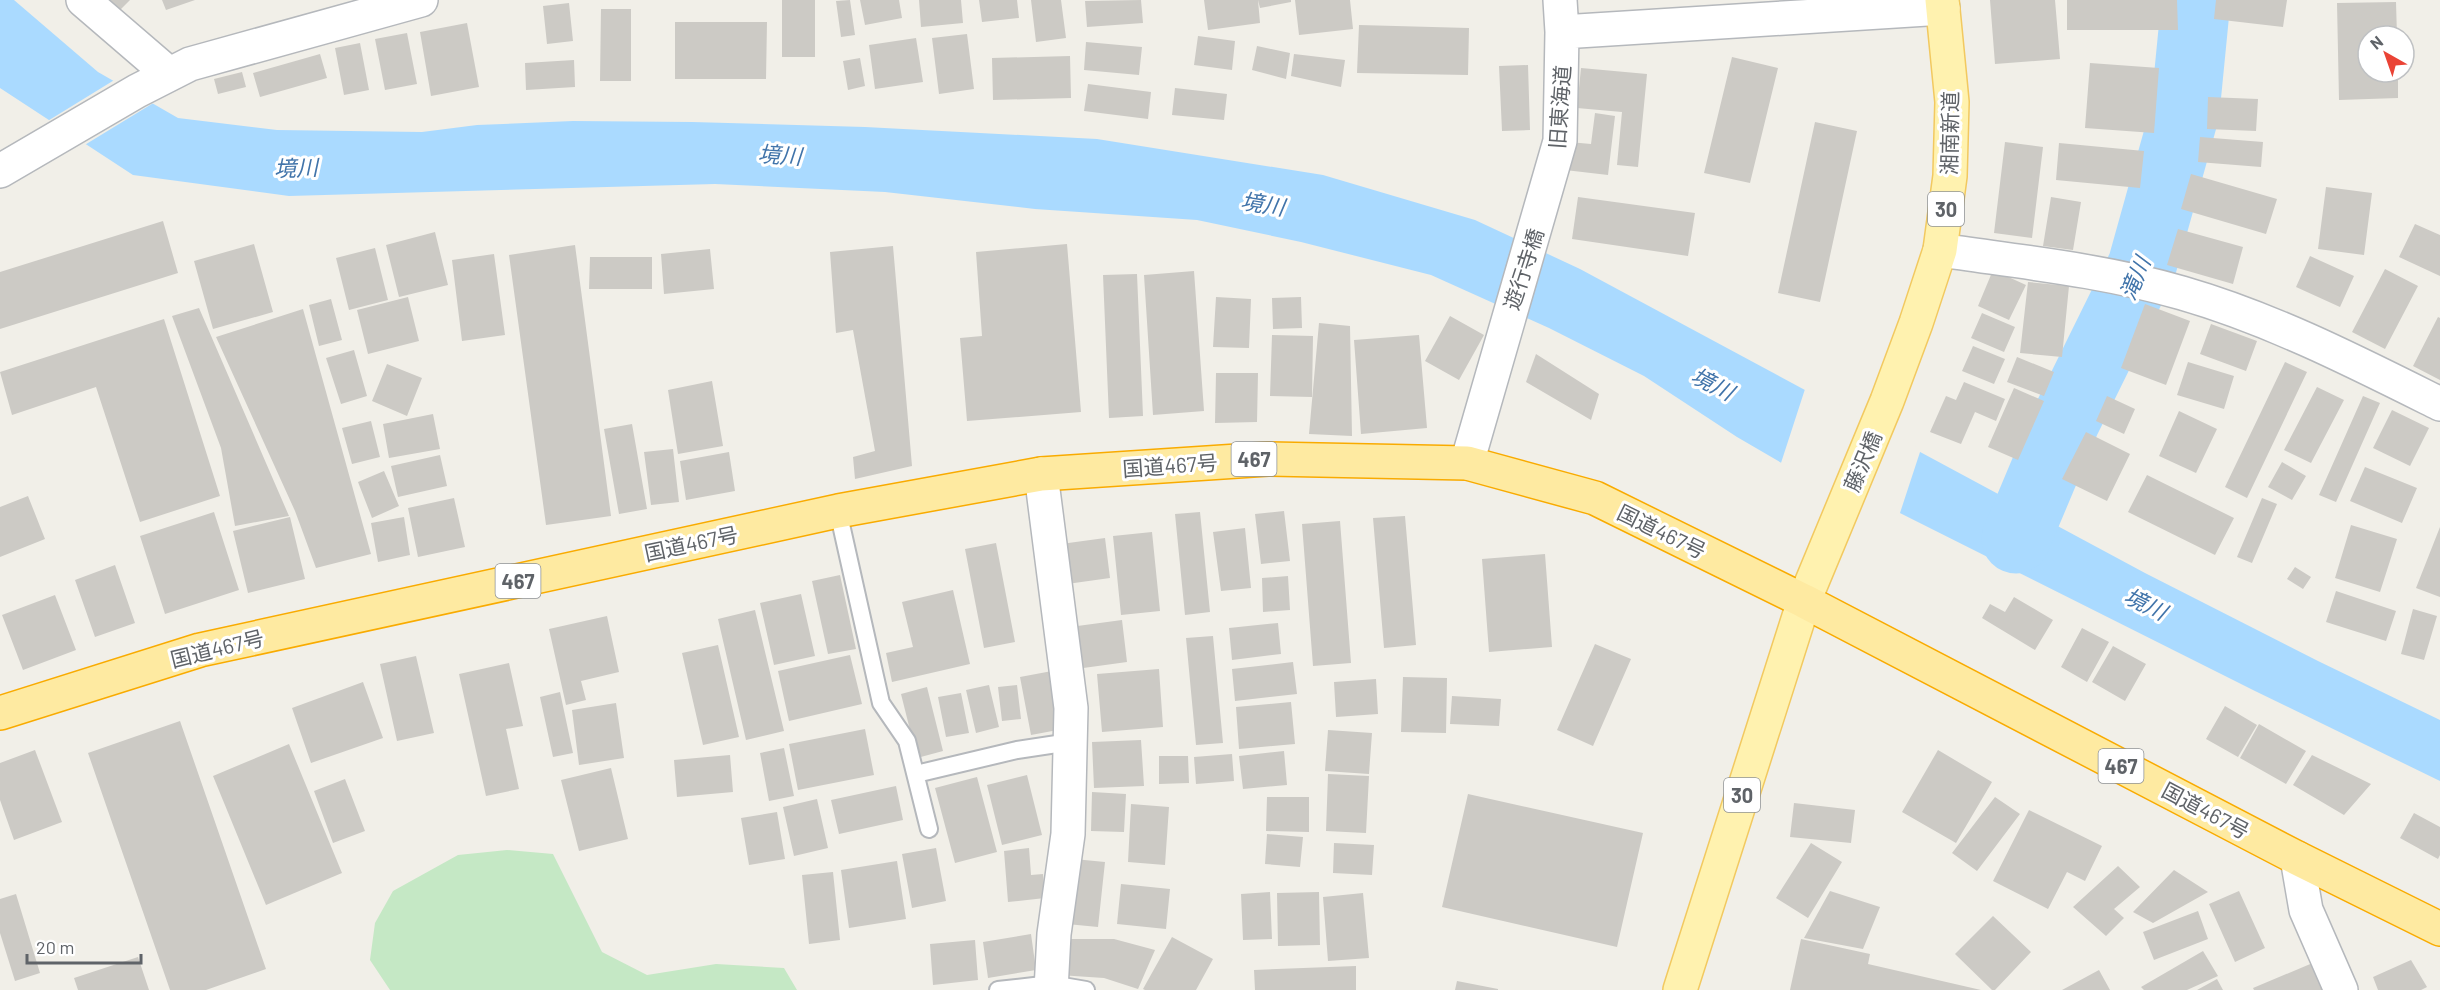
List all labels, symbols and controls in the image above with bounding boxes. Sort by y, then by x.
north arrow [2356,24,2416,84]
text: N [2366,31,2386,53]
street label: 旧東海道 [1544,64,1574,150]
street label: 湘南新道 [1936,91,1962,175]
water label: 境川 [757,139,805,169]
water label: 境川 [274,153,320,181]
water label: 境川 [1239,187,1289,220]
road number: 30 [1928,192,1964,226]
street label: 遊行寺橋 [1498,225,1548,313]
water label: 滝川 [2113,251,2155,303]
water label: 境川 [1687,361,1740,405]
street label: 藤沢橋 [1838,427,1886,495]
road number: 467 [1232,442,1276,476]
street label: 国道467号 [1122,449,1218,481]
street label: 国道467号 [1614,499,1710,563]
street label: 国道467号 [642,521,740,565]
road number: 467 [496,564,540,598]
water label: 境川 [2121,582,2173,625]
street label: 国道467号 [168,624,266,672]
road number: 467 [2098,749,2144,783]
street label: 国道467号 [2158,777,2254,843]
road number: 30 [1724,778,1760,812]
scale bar [27,927,141,965]
text: 20 m [36,936,74,958]

